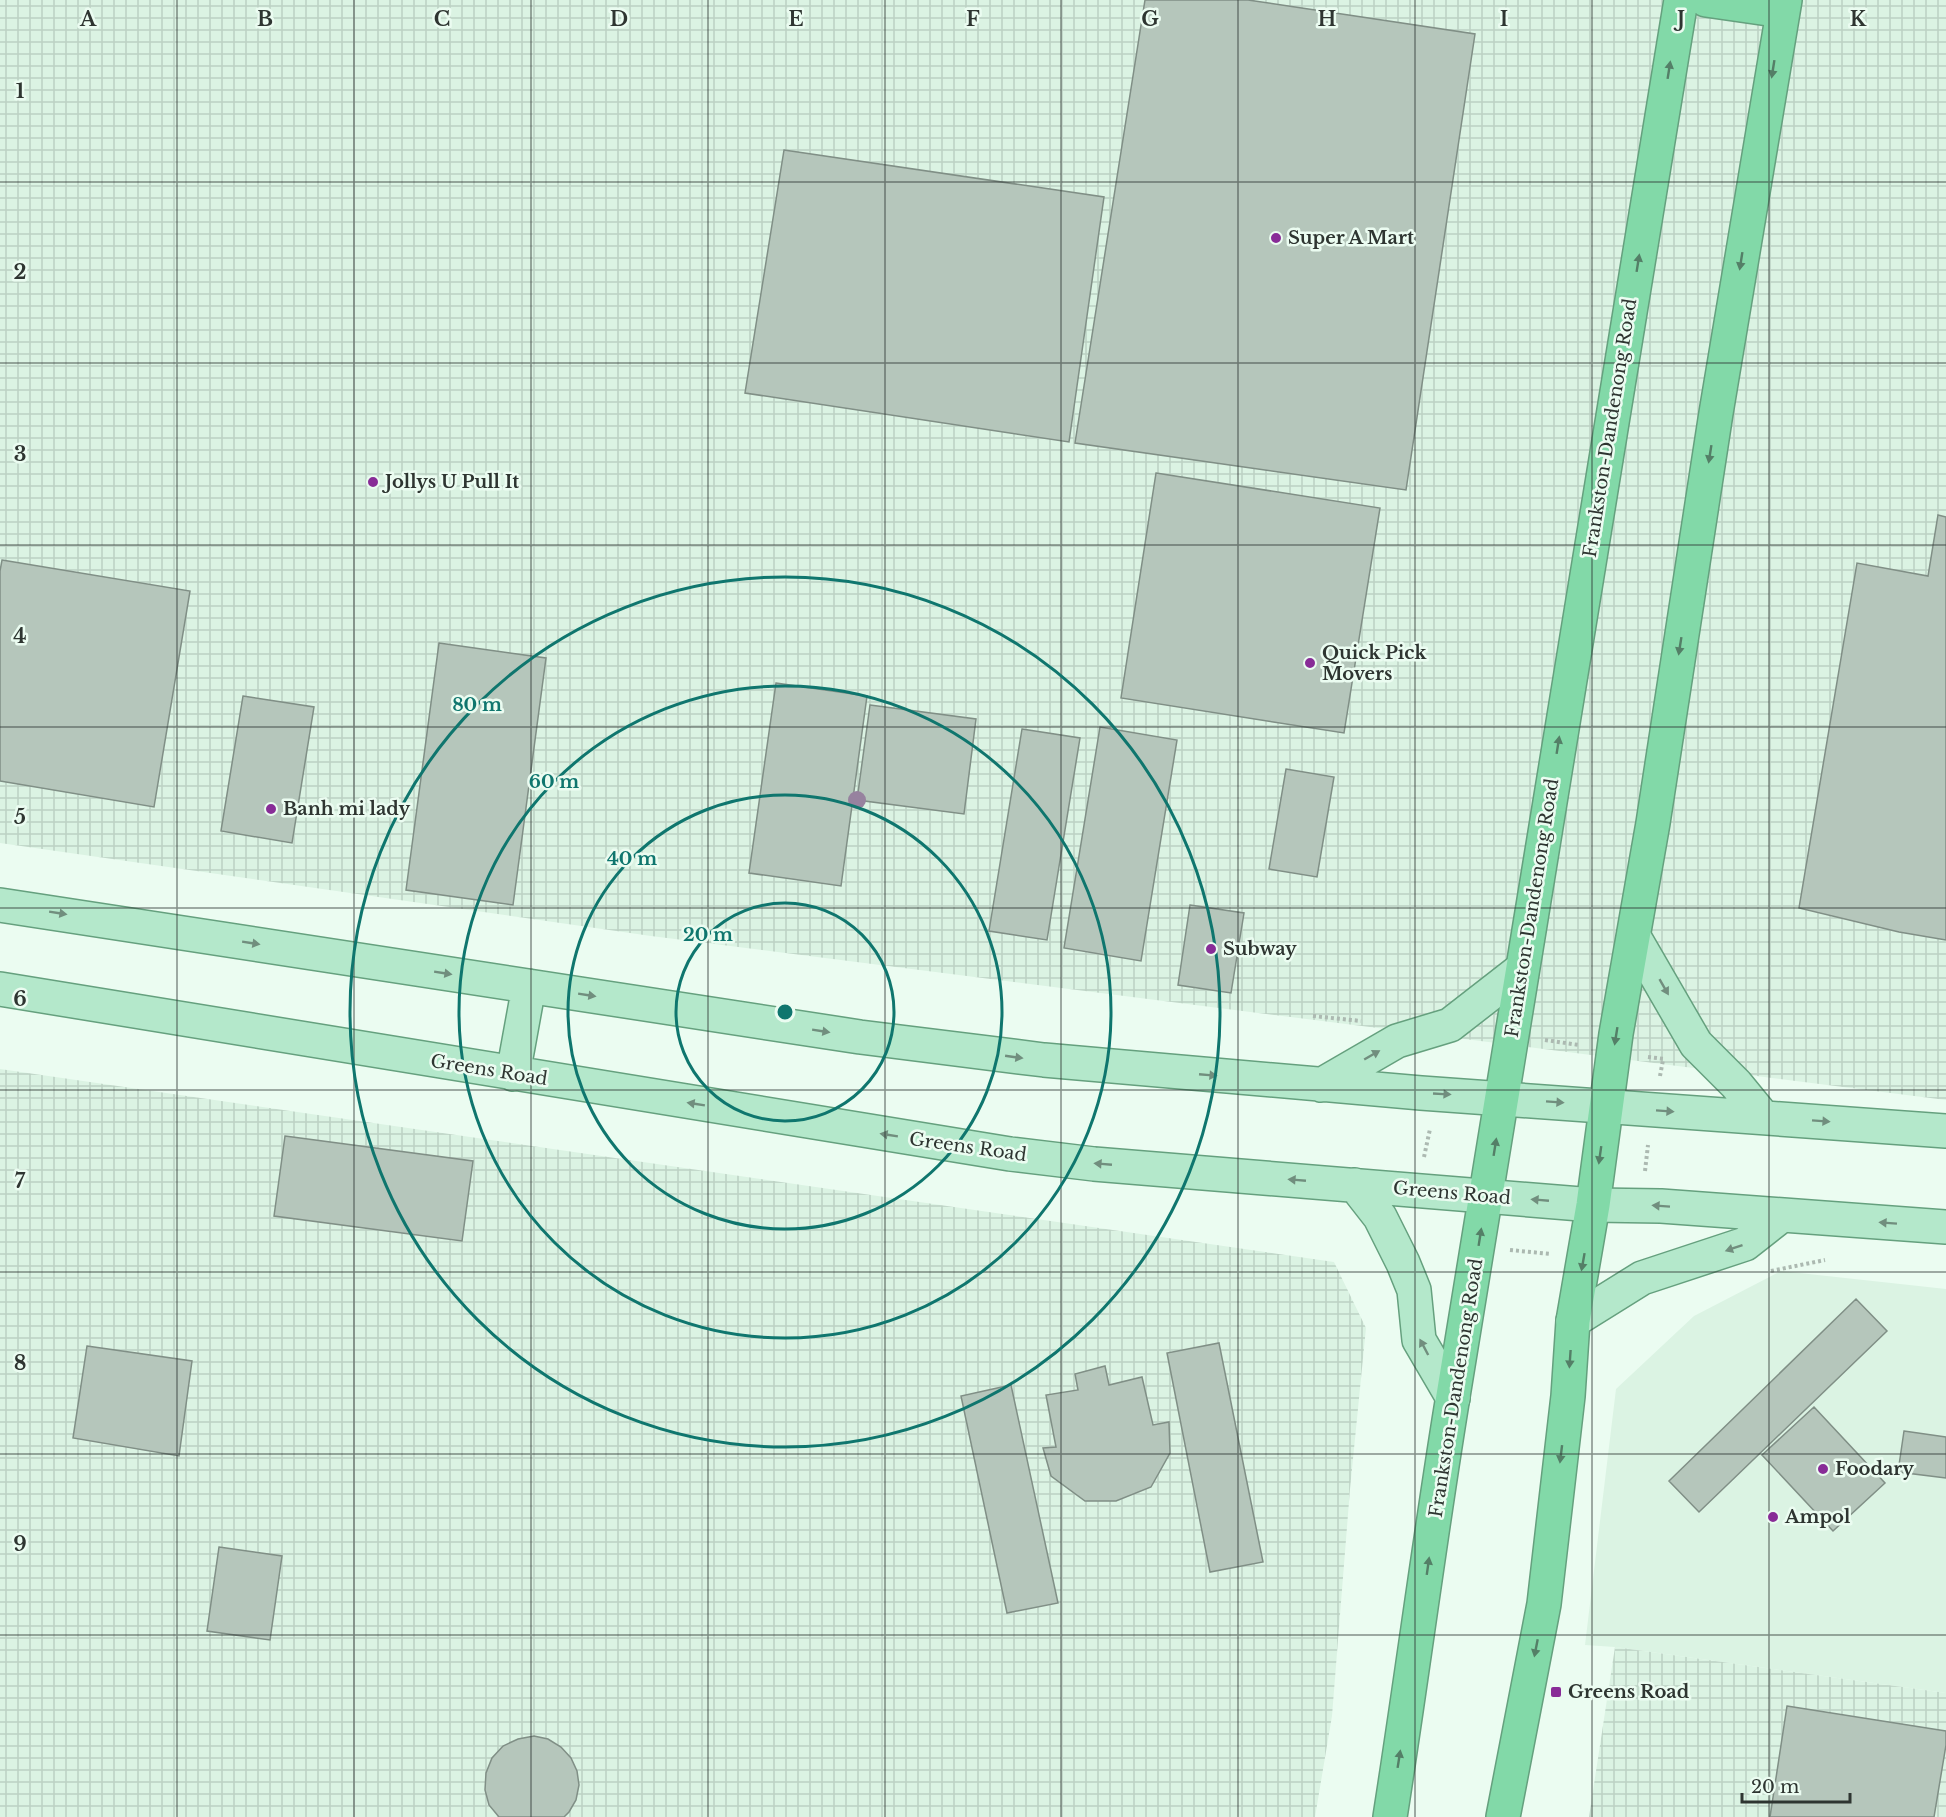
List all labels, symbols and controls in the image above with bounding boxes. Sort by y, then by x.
text: A [79,7,97,31]
text: B [257,7,273,31]
text: C [434,7,450,31]
text: D [610,7,628,31]
text: E [788,7,804,31]
text: F [966,7,980,31]
text: G [1141,7,1159,31]
text: H [1318,7,1337,31]
text: I [1500,7,1508,31]
text: J [1673,7,1685,31]
text: K [1850,7,1867,31]
one-way arrow [1769,59,1778,78]
one-way arrow [1665,61,1674,80]
text: 1 [16,79,25,103]
place label: Super A Mart [1288,227,1414,249]
marker: Super A Mart [1269,231,1283,245]
one-way arrow [1737,252,1746,271]
one-way arrow [1633,253,1642,272]
text: 2 [13,260,27,284]
street label: Frankston-Dandenong Road [1579,297,1641,559]
text: 3 [14,442,26,466]
one-way arrow [1705,444,1714,463]
place label: Jollys U Pull It [381,471,519,493]
marker: Jollys U Pull It [366,475,380,489]
text: 4 [13,624,27,648]
one-way arrow [1676,637,1685,656]
place label: Quick Pick Movers [1322,642,1428,685]
marker: Quick Pick Movers [1303,656,1317,670]
text: 80 m [452,694,502,716]
one-way arrow [1554,736,1563,755]
text: 60 m [529,771,579,793]
street label: Frankston-Dandenong Road [1501,777,1563,1039]
place label: Banh mi lady [283,798,411,820]
marker: Banh mi lady [264,802,278,816]
text: 5 [14,805,26,829]
text: 40 m [607,848,657,870]
one-way arrow [48,909,67,918]
text: 20 m [683,924,733,946]
place label: Subway [1223,938,1297,960]
one-way arrow [241,939,260,948]
marker: Subway [1204,942,1218,956]
one-way arrow [434,969,453,978]
one-way arrow [1658,979,1669,995]
text: 6 [13,987,27,1011]
one-way arrow [578,991,597,1000]
centre of rings [775,1002,795,1022]
one-way arrow [1612,1026,1621,1045]
one-way arrow [812,1027,831,1036]
street label: Greens Road [429,1050,549,1090]
one-way arrow [1364,1050,1380,1061]
one-way arrow [1005,1052,1024,1061]
one-way arrow [1199,1070,1218,1080]
one-way arrow [1433,1089,1452,1098]
one-way arrow [1545,1098,1564,1107]
one-way arrow [687,1099,706,1108]
one-way arrow [1656,1106,1675,1115]
one-way arrow [1812,1116,1831,1126]
street label: Greens Road [908,1128,1028,1166]
one-way arrow [879,1130,898,1139]
one-way arrow [1490,1137,1499,1156]
one-way arrow [1595,1146,1604,1165]
one-way arrow [1093,1159,1112,1169]
text: 7 [15,1169,26,1193]
one-way arrow [1288,1176,1307,1185]
street label: Greens Road [1392,1177,1512,1209]
one-way arrow [1530,1195,1549,1205]
one-way arrow [1651,1201,1670,1211]
one-way arrow [1878,1218,1897,1228]
one-way arrow [1475,1227,1484,1246]
one-way arrow [1725,1244,1743,1253]
one-way arrow [1578,1253,1587,1272]
street label: Frankston-Dandenong Road [1425,1257,1487,1519]
one-way arrow [1419,1339,1429,1356]
one-way arrow [1566,1349,1575,1368]
text: 8 [14,1351,26,1375]
one-way arrow [1556,1445,1566,1464]
place label: Foodary [1835,1458,1914,1480]
marker: Foodary [1816,1462,1830,1476]
place label: Ampol [1784,1506,1851,1528]
marker: Ampol [1766,1510,1780,1524]
text: 9 [13,1532,27,1556]
one-way arrow [1424,1557,1433,1576]
one-way arrow [1531,1638,1540,1657]
place label: Greens Road [1568,1681,1690,1703]
marker: Greens Road [1549,1685,1563,1699]
one-way arrow [1395,1750,1404,1769]
scale bar [1742,1766,1850,1804]
text: 20 m [1751,1776,1799,1798]

